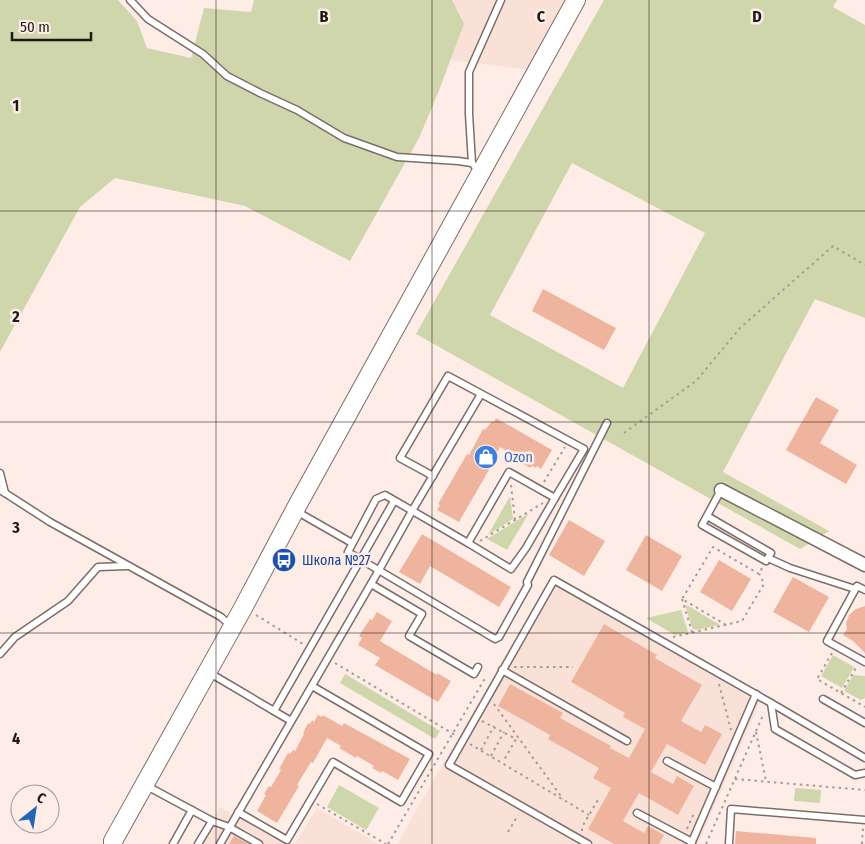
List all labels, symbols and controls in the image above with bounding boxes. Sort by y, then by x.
text: B [320,7,329,26]
text: C [537,7,546,26]
text: D [752,7,762,26]
scale bar [12,10,91,42]
text: 50 m [20,18,50,36]
text: 1 [13,96,19,115]
text: 2 [11,307,20,326]
shop icon: Ozon [473,444,499,470]
place label: Ozon [504,449,533,466]
text: 3 [11,518,20,537]
bus stop icon: Школа №27 [271,547,297,573]
place label: Школа №27 [302,552,371,569]
text: 4 [12,729,20,748]
north arrow [10,784,60,834]
text: С [34,789,49,808]

